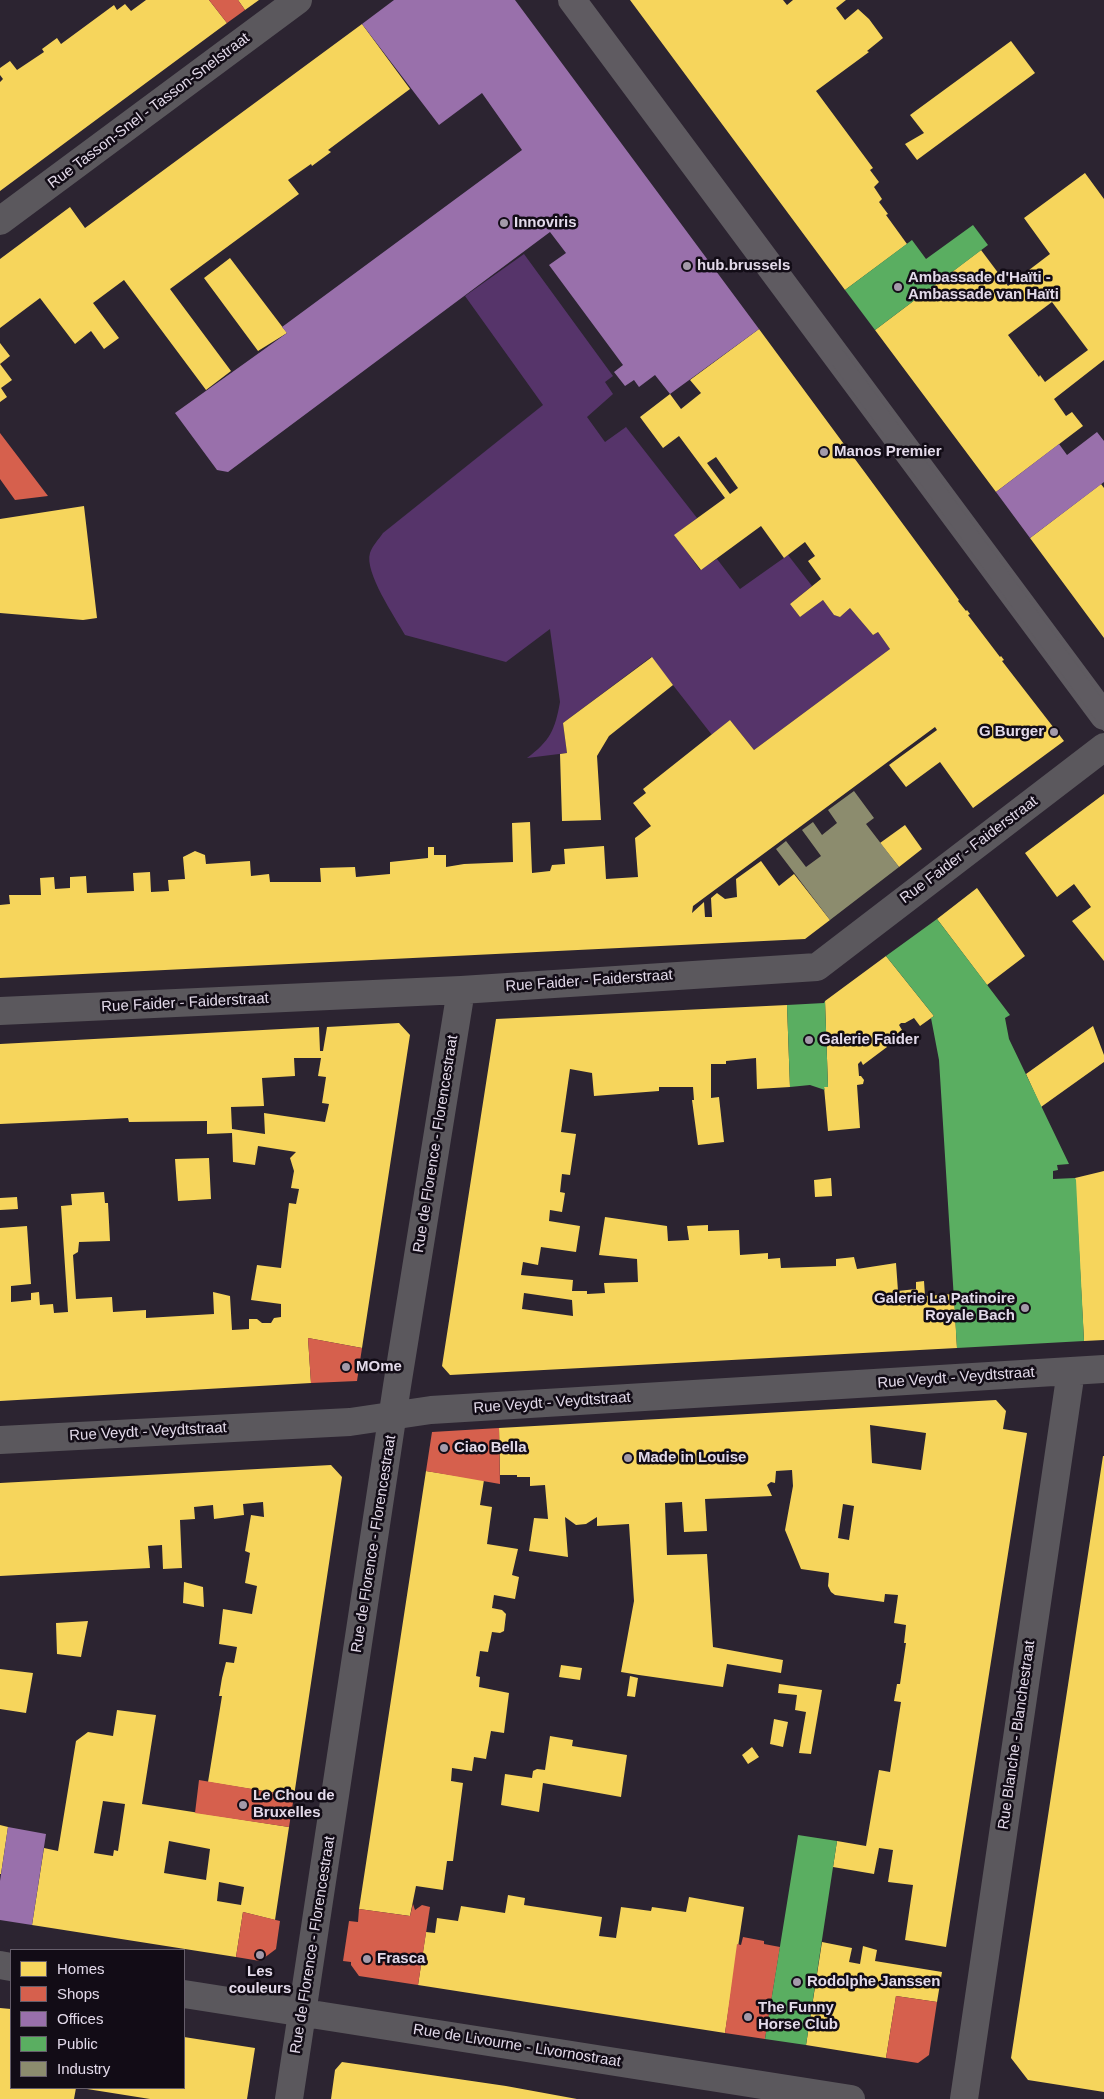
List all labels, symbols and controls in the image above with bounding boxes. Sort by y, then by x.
street label: Rue Tasson-Snel - Tasson-Snelstraat [45,29,253,193]
place label: Innoviris [514,214,577,232]
marker: Innoviris [498,217,510,229]
place label: hub.brussels [697,257,790,275]
marker: hub.brussels [681,260,693,272]
place label: Ambassade d'Haïti - Ambassade van Haïti [908,269,1059,304]
marker: Ambassade d'Haïti - Ambassade van Haïti [892,281,904,293]
place label: Manos Premier [834,443,942,461]
marker: Manos Premier [818,446,830,458]
place label: G Burger [979,723,1044,741]
marker: G Burger [1048,726,1060,738]
street label: Rue Faider - Faiderstraat [897,792,1041,908]
street label: Rue Faider - Faiderstraat [505,966,673,996]
street label: Rue Faider - Faiderstraat [101,990,269,1016]
place label: Galerie Faider [819,1031,919,1049]
street label: Rue de Florence - Florencestraat [410,1034,462,1254]
marker: Galerie Faider [803,1034,815,1046]
place label: Galerie La Patinoire Royale Bach [874,1290,1015,1325]
marker: Galerie La Patinoire Royale Bach [1019,1302,1031,1314]
place label: MOme [356,1358,402,1376]
marker: MOme [340,1361,352,1373]
street label: Rue Veydt - Veydtstraat [877,1364,1035,1392]
street label: Rue Veydt - Veydtstraat [473,1389,631,1417]
street label: Rue Veydt - Veydtstraat [69,1419,227,1445]
street label: Rue de Florence - Florencestraat [348,1434,400,1654]
place label: Ciao Bella [454,1439,527,1457]
marker: Ciao Bella [438,1442,450,1454]
place label: Made in Louise [638,1449,746,1467]
marker: Made in Louise [622,1452,634,1464]
street label: Rue Blanche - Blanchestraat [995,1639,1039,1831]
place label: Le Chou de Bruxelles [253,1787,335,1822]
marker: Le Chou de Bruxelles [237,1799,249,1811]
street label: Rue de Florence - Florencestraat [287,1835,339,2055]
legend [10,1949,185,2089]
marker: Les couleurs [254,1949,266,1961]
place label: Frasca [377,1950,425,1968]
marker: Frasca [361,1953,373,1965]
text: Homes [57,1960,105,1977]
place label: Les couleurs [229,1963,291,1998]
place label: Rodolphe Janssen [807,1973,940,1991]
marker: Rodolphe Janssen [791,1976,803,1988]
text: Shops [57,1985,100,2002]
place label: The Funny Horse Club [758,1999,838,2034]
text: Offices [57,2010,103,2027]
marker: The Funny Horse Club [742,2011,754,2023]
street label: Rue de Livourne - Livornostraat [412,2021,622,2071]
text: Public [57,2035,98,2052]
text: Industry [57,2060,110,2077]

